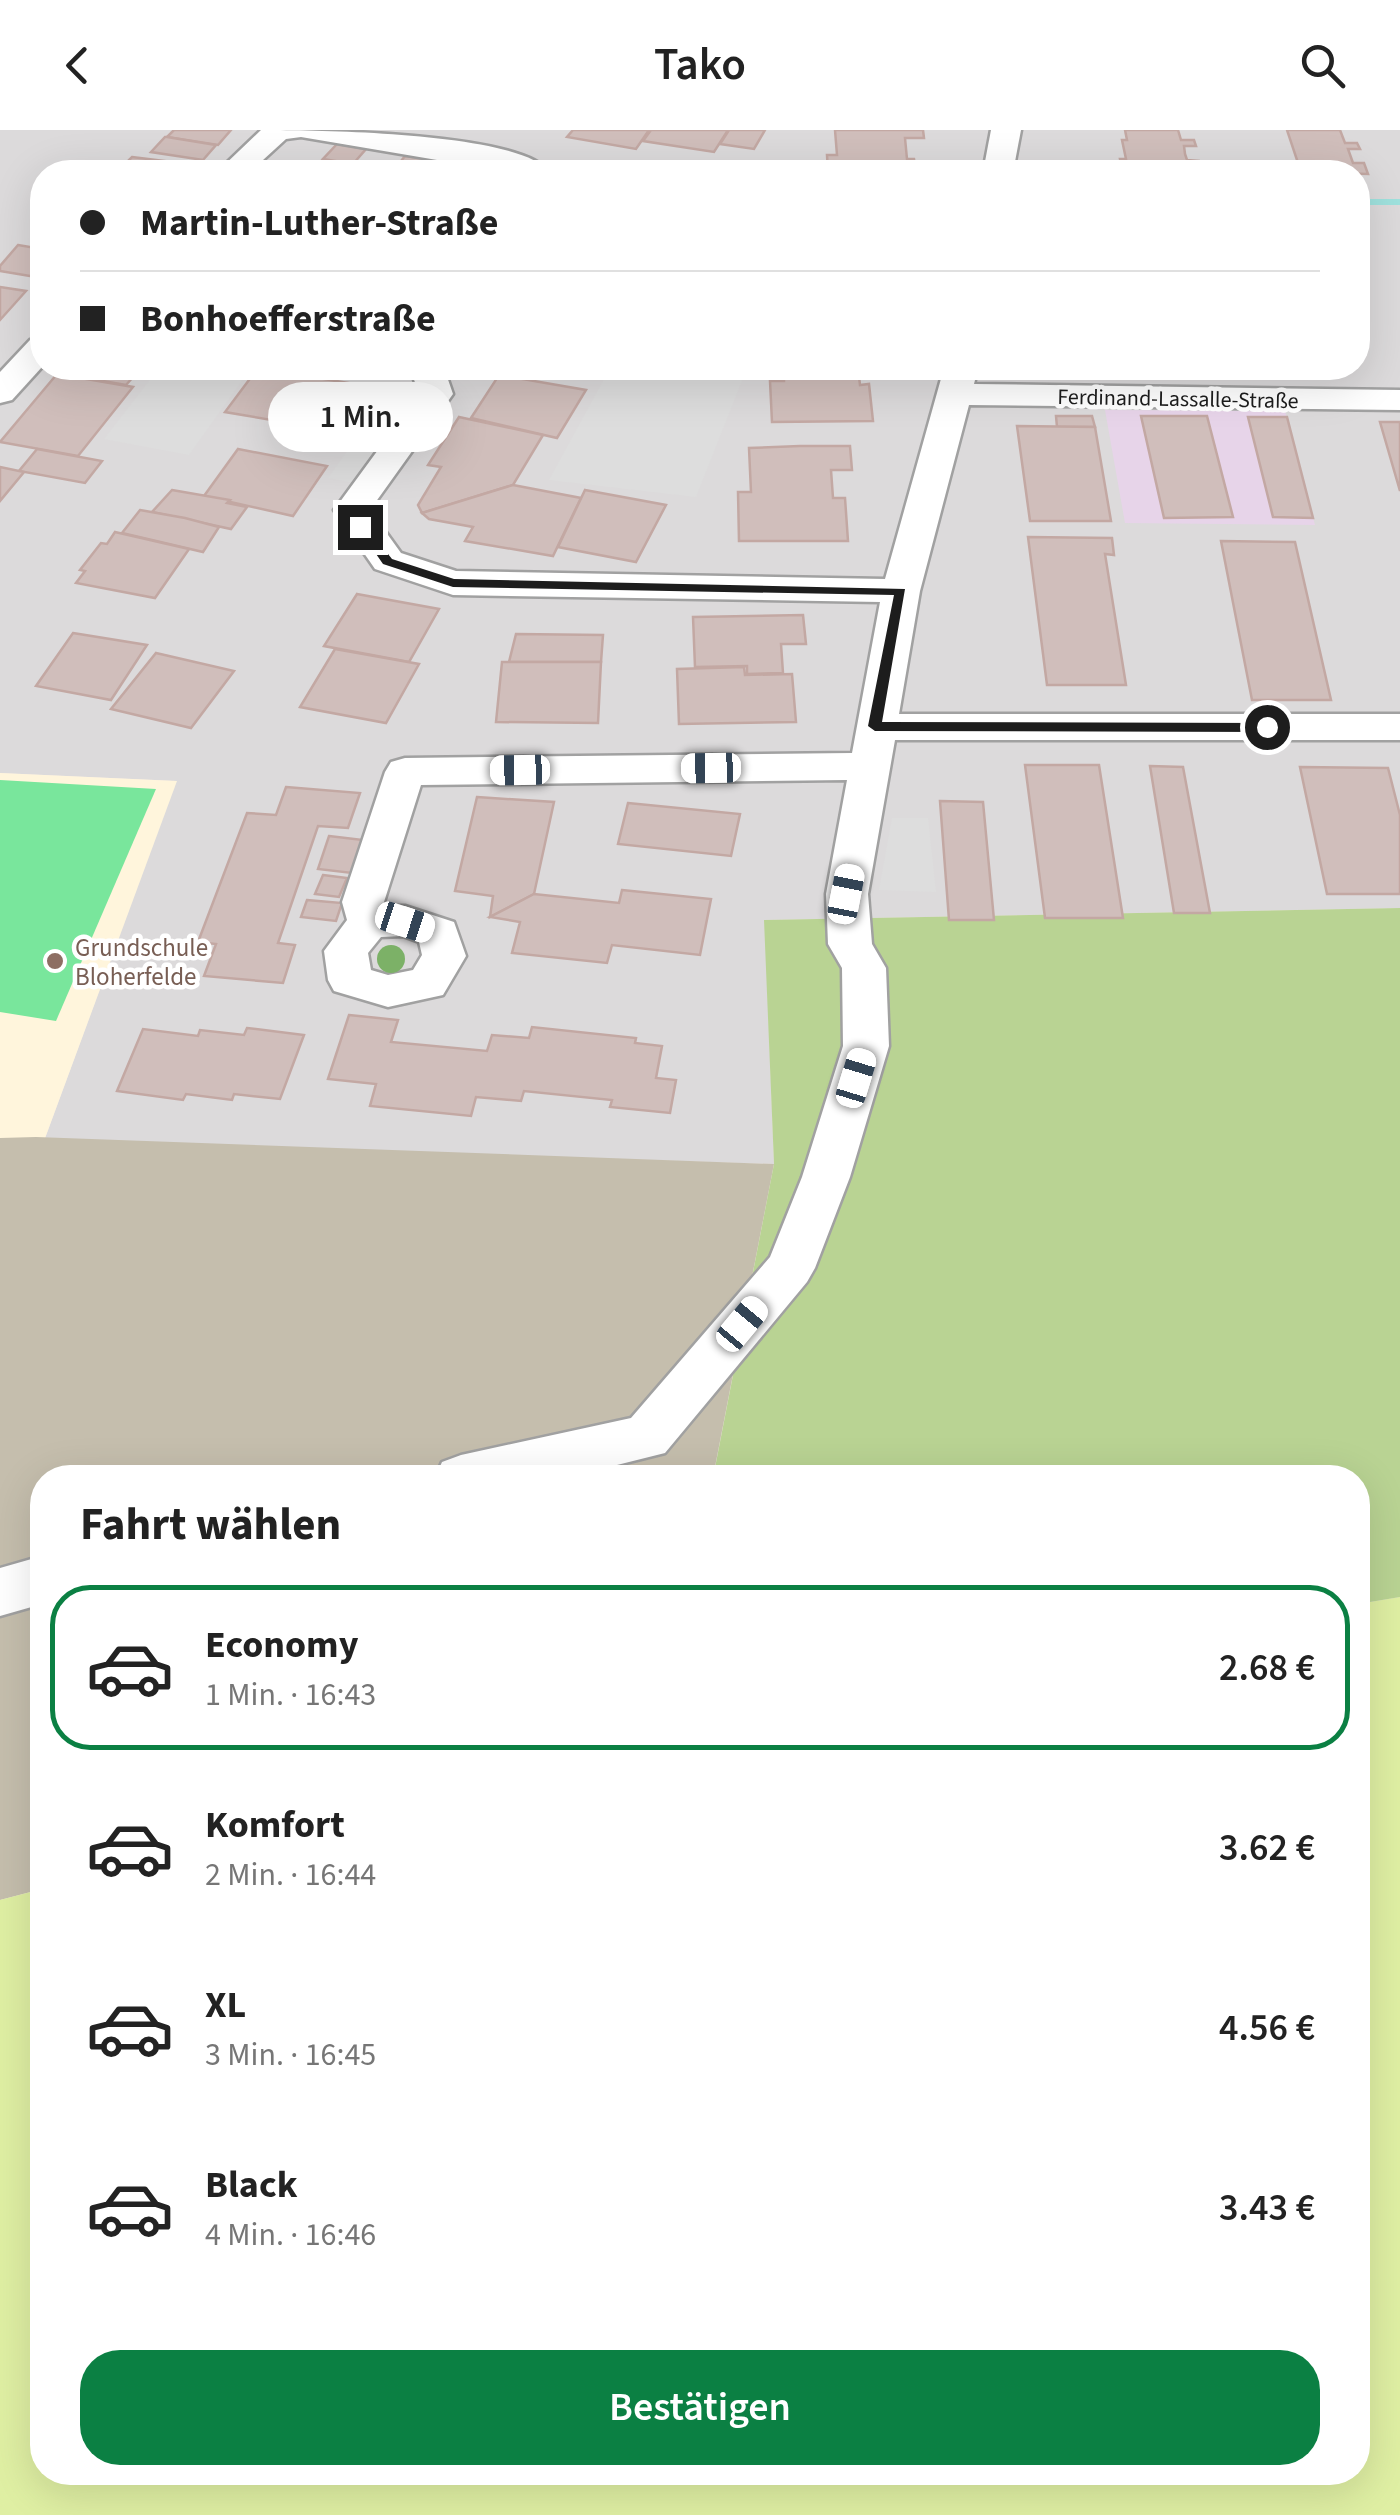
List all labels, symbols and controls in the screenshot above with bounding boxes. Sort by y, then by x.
text: Tako [654,33,746,97]
icon: back [50,38,105,93]
icon: search [1295,38,1350,93]
text: Martin-Luther-Straße [140,196,498,250]
text: Bonhoefferstraße [140,292,436,346]
street label: Ferdinand-Lassalle-Straße [1057,381,1299,417]
callout: 1 Min. [268,382,452,452]
text: 1 Min. [320,394,401,440]
route end [338,505,383,550]
route start [1245,705,1290,750]
car [681,752,741,784]
car [490,754,550,786]
car [826,862,866,926]
car [372,898,438,946]
place label: Grundschule Bloherfelde [75,930,208,995]
marker: Grundschule Bloherfelde [44,950,66,972]
car [833,1045,879,1111]
car [711,1291,773,1357]
text: Fahrt wählen [80,1493,341,1557]
text: Economy [205,1618,358,1672]
icon: car [85,1623,175,1713]
text: 2.68 € [1219,1641,1315,1695]
text: 1 Min. · 16:43 [205,1672,376,1718]
text: Komfort [205,1798,345,1852]
icon: car [85,1803,175,1893]
text: 3.62 € [1219,1821,1315,1875]
text: 2 Min. · 16:44 [205,1852,376,1898]
text: XL [205,1978,246,2032]
icon: car [85,1983,175,2073]
text: 4.56 € [1219,2001,1315,2055]
text: 3 Min. · 16:45 [205,2032,376,2078]
text: Black [205,2158,298,2212]
icon: car [85,2163,175,2253]
text: 3.43 € [1219,2181,1315,2235]
text: 4 Min. · 16:46 [205,2212,376,2258]
button: Bestätigen [80,2350,1320,2465]

